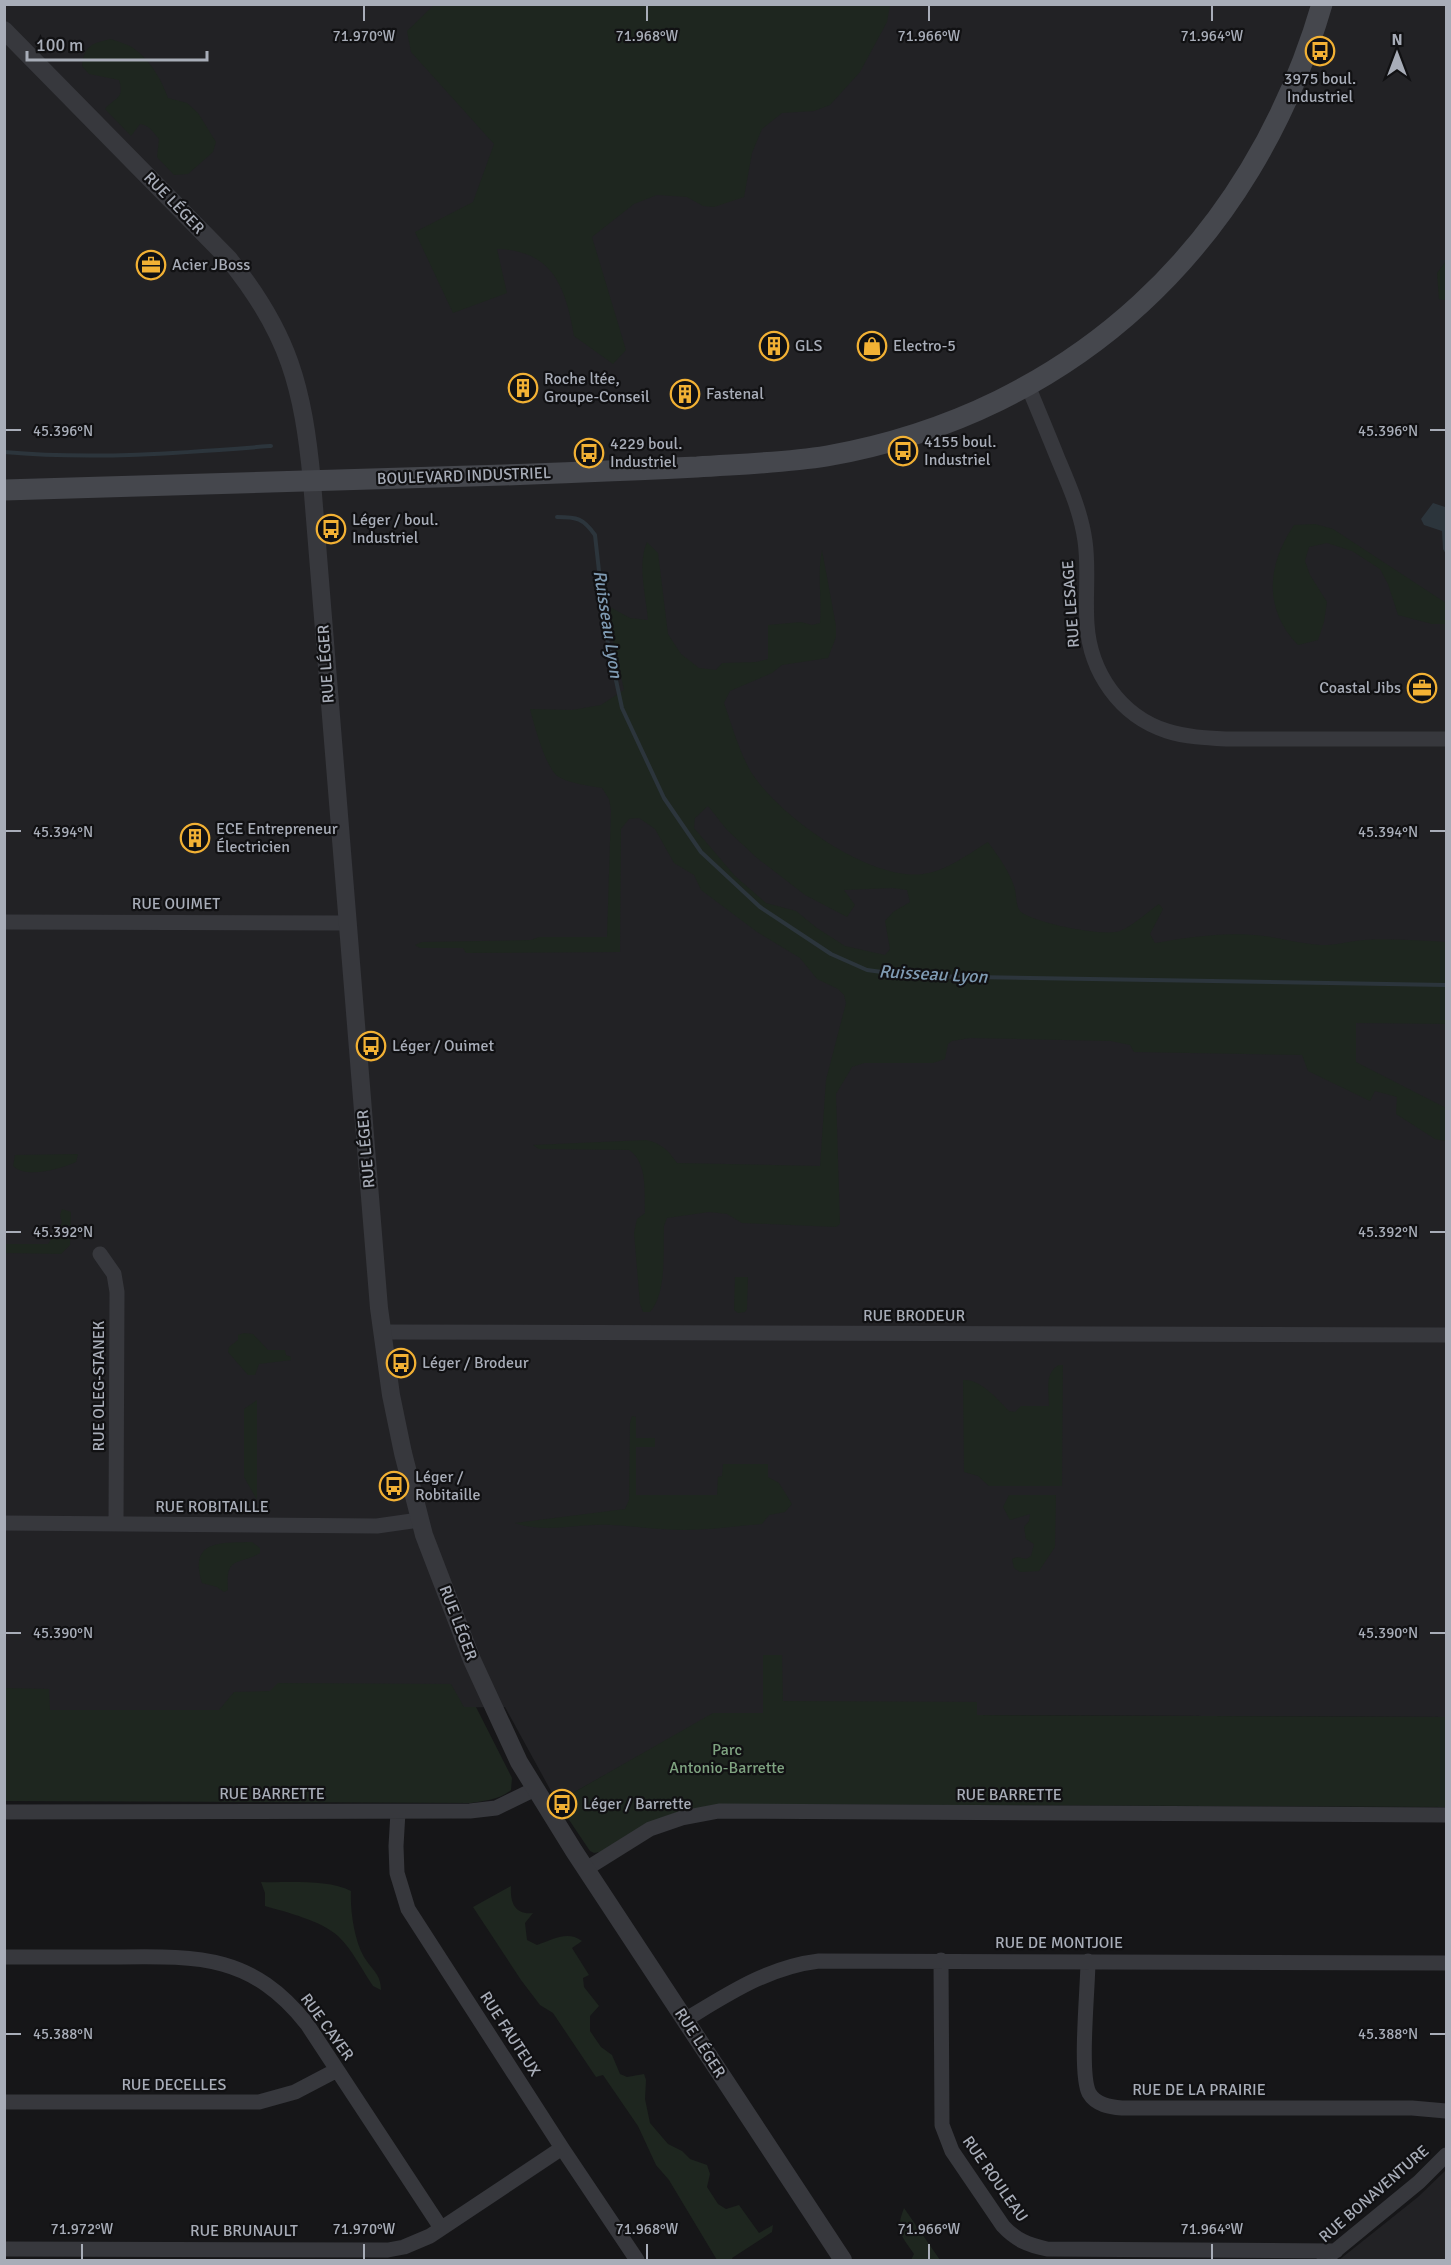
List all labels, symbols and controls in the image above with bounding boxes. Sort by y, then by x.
scale bar [27,24,207,62]
north arrow [1367,24,1427,84]
text: 71.970°W [333,27,396,45]
text: 71.968°W [616,27,679,45]
text: 71.966°W [898,27,961,45]
text: 71.964°W [1181,27,1244,45]
text: N [1391,30,1403,50]
text: 100 m [36,34,83,56]
bus stop icon: 3975 boul. Industriel [1304,35,1336,67]
place label: 3975 boul. Industriel [1284,69,1356,107]
street label: RUE LÉGER [139,168,209,239]
office icon: Acier JBoss [135,249,167,281]
place label: Acier JBoss [172,255,250,275]
building icon: GLS [758,330,790,362]
shop icon: Electro-5 [856,330,888,362]
place label: GLS [795,336,822,356]
place label: Electro-5 [893,336,956,356]
place label: Roche ltée, Groupe-Conseil [544,369,650,407]
building icon: Roche ltée, Groupe-Conseil [507,372,539,404]
building icon: Fastenal [669,378,701,410]
place label: Fastenal [706,384,764,404]
text: 45.396°N [33,422,93,440]
text: 45.396°N [1358,422,1418,440]
place label: 4155 boul. Industriel [924,432,997,470]
place label: 4229 boul. Industriel [610,434,683,472]
bus stop icon: 4155 boul. Industriel [887,435,919,467]
bus stop icon: 4229 boul. Industriel [573,437,605,469]
street label: BOULEVARD INDUSTRIEL [377,463,551,489]
place label: Léger / boul. Industriel [352,510,439,548]
bus stop icon: Léger / boul. Industriel [315,513,347,545]
street label: RUE LESAGE [1058,560,1084,648]
water label: Ruisseau Lyon [589,569,628,681]
street label: RUE LÉGER [313,624,339,704]
office icon: Coastal Jibs [1406,672,1438,704]
place label: Coastal Jibs [1319,678,1401,698]
place label: ECE Entrepreneur Électricien [216,819,338,857]
building icon: ECE Entrepreneur Électricien [179,822,211,854]
text: 45.394°N [33,823,93,841]
text: 45.394°N [1358,823,1418,841]
street label: RUE OUIMET [132,894,220,914]
water label: Ruisseau Lyon [878,960,989,988]
bus stop icon: Léger / Ouimet [355,1030,387,1062]
place label: Léger / Ouimet [392,1036,494,1056]
street label: RUE LÉGER [353,1109,379,1189]
text: 45.392°N [33,1223,93,1241]
text: 45.392°N [1358,1223,1418,1241]
street label: RUE BRODEUR [863,1306,965,1326]
street label: RUE OLEG-STANEK [89,1320,109,1451]
bus stop icon: Léger / Brodeur [385,1347,417,1379]
place label: Léger / Brodeur [422,1353,529,1373]
place label: Léger / Robitaille [415,1467,481,1505]
bus stop icon: Léger / Robitaille [378,1470,410,1502]
street label: RUE ROBITAILLE [155,1497,269,1517]
street label: RUE LÉGER [435,1583,482,1664]
text: 45.390°N [33,1624,93,1642]
text: 45.390°N [1358,1624,1418,1642]
park label: Parc Antonio-Barrette [669,1740,785,1778]
street label: RUE BARRETTE [219,1784,325,1804]
street label: RUE BARRETTE [956,1785,1062,1805]
bus stop icon: Léger / Barrette [546,1788,578,1820]
place label: Léger / Barrette [583,1794,691,1814]
street label: RUE DE MONTJOIE [995,1933,1123,1953]
street label: RUE FAUTEUX [475,1988,545,2081]
street label: RUE CAYER [296,1990,358,2065]
street label: RUE LÉGER [670,2005,730,2082]
text: 45.388°N [33,2025,93,2043]
text: 45.388°N [1358,2025,1418,2043]
street label: RUE DECELLES [121,2075,227,2095]
street label: RUE DE LA PRAIRIE [1132,2080,1266,2100]
street label: RUE ROULEAU [958,2132,1032,2226]
street label: RUE BONAVENTURE [1315,2141,1433,2247]
text: 71.972°W [51,2220,114,2238]
text: 71.970°W [333,2220,396,2238]
text: 71.968°W [616,2220,679,2238]
text: 71.966°W [898,2220,961,2238]
text: 71.964°W [1181,2220,1244,2238]
street label: RUE BRUNAULT [190,2221,298,2241]

